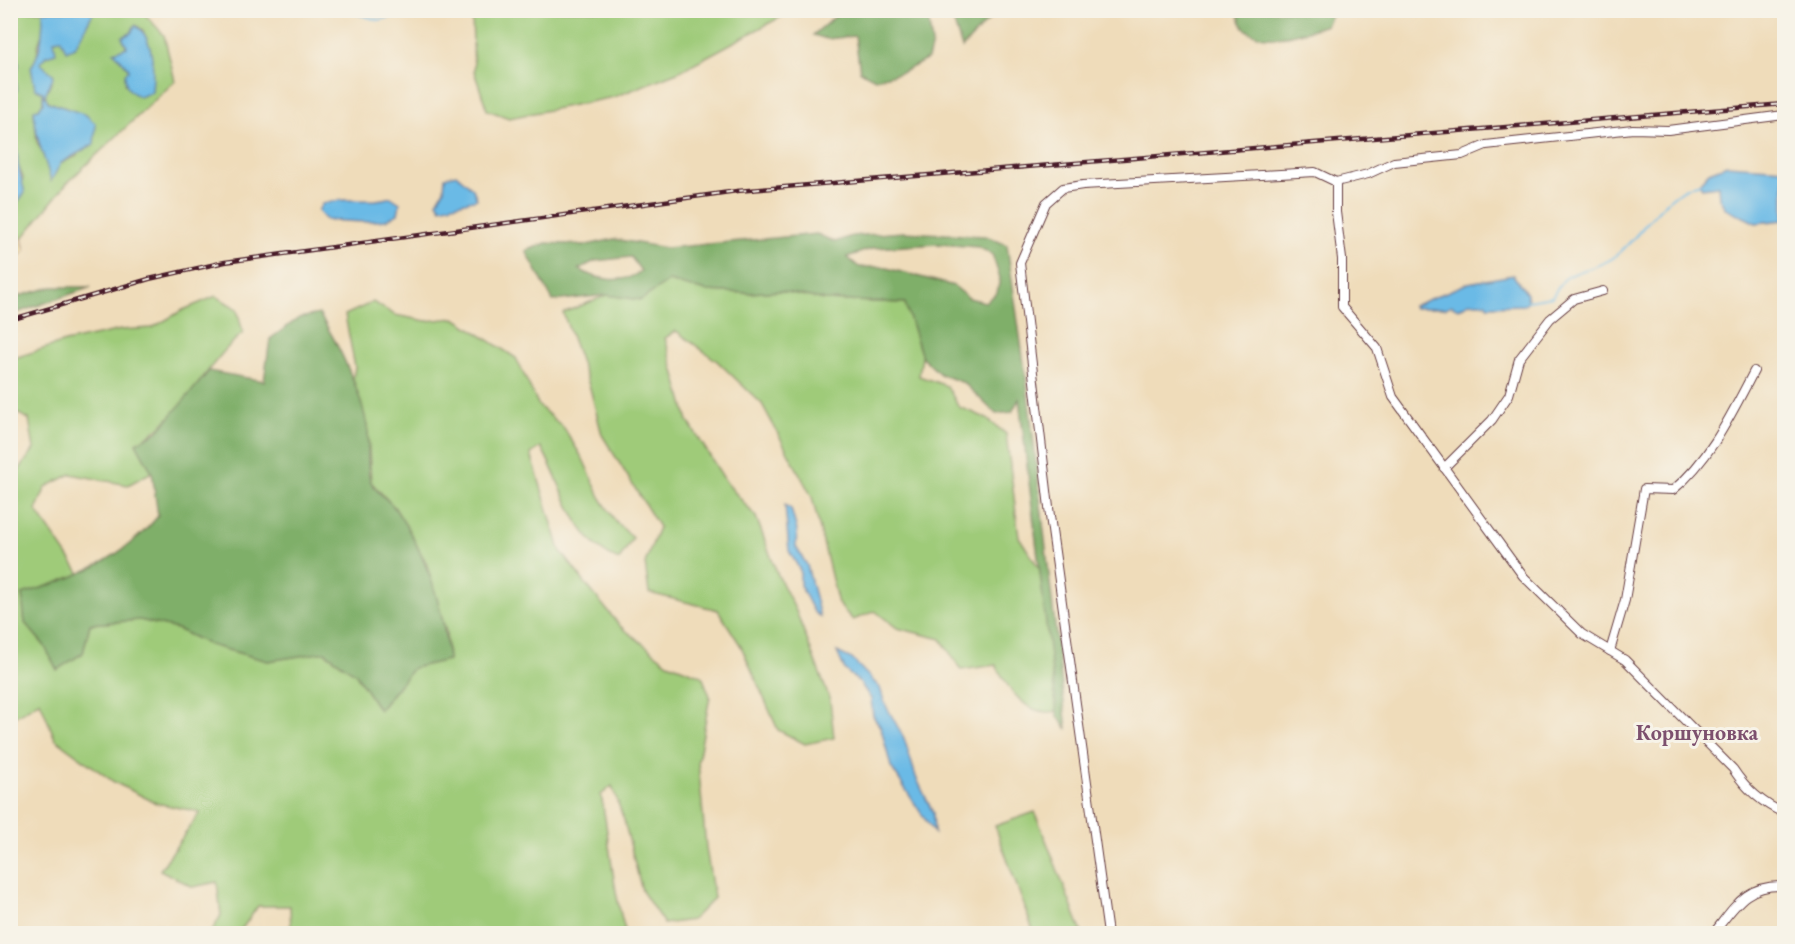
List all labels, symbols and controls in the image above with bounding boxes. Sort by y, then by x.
district label: Коршуновка [1636,718,1759,747]

